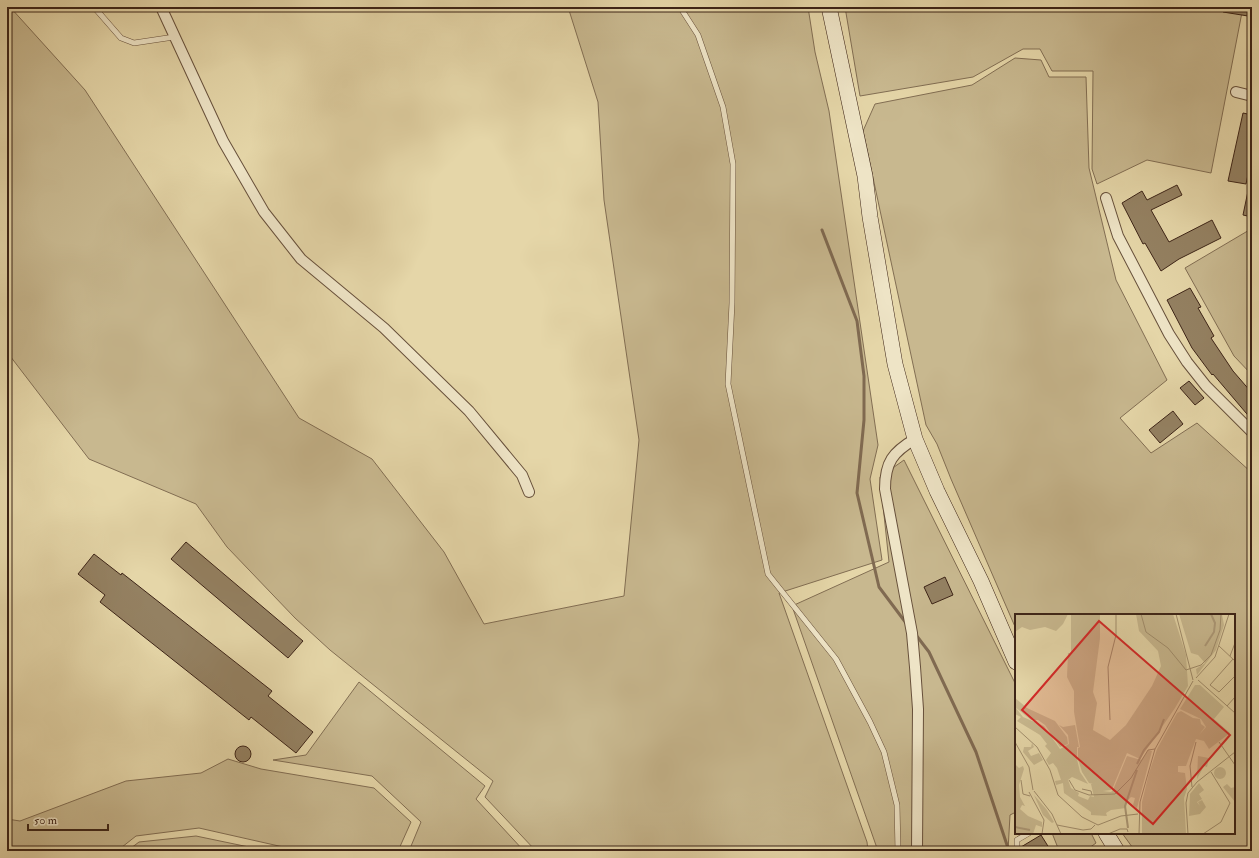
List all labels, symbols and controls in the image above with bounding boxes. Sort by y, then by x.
inset map [1015,614,1235,834]
scale bar [28,806,108,832]
text: 50 m [34,813,58,828]

